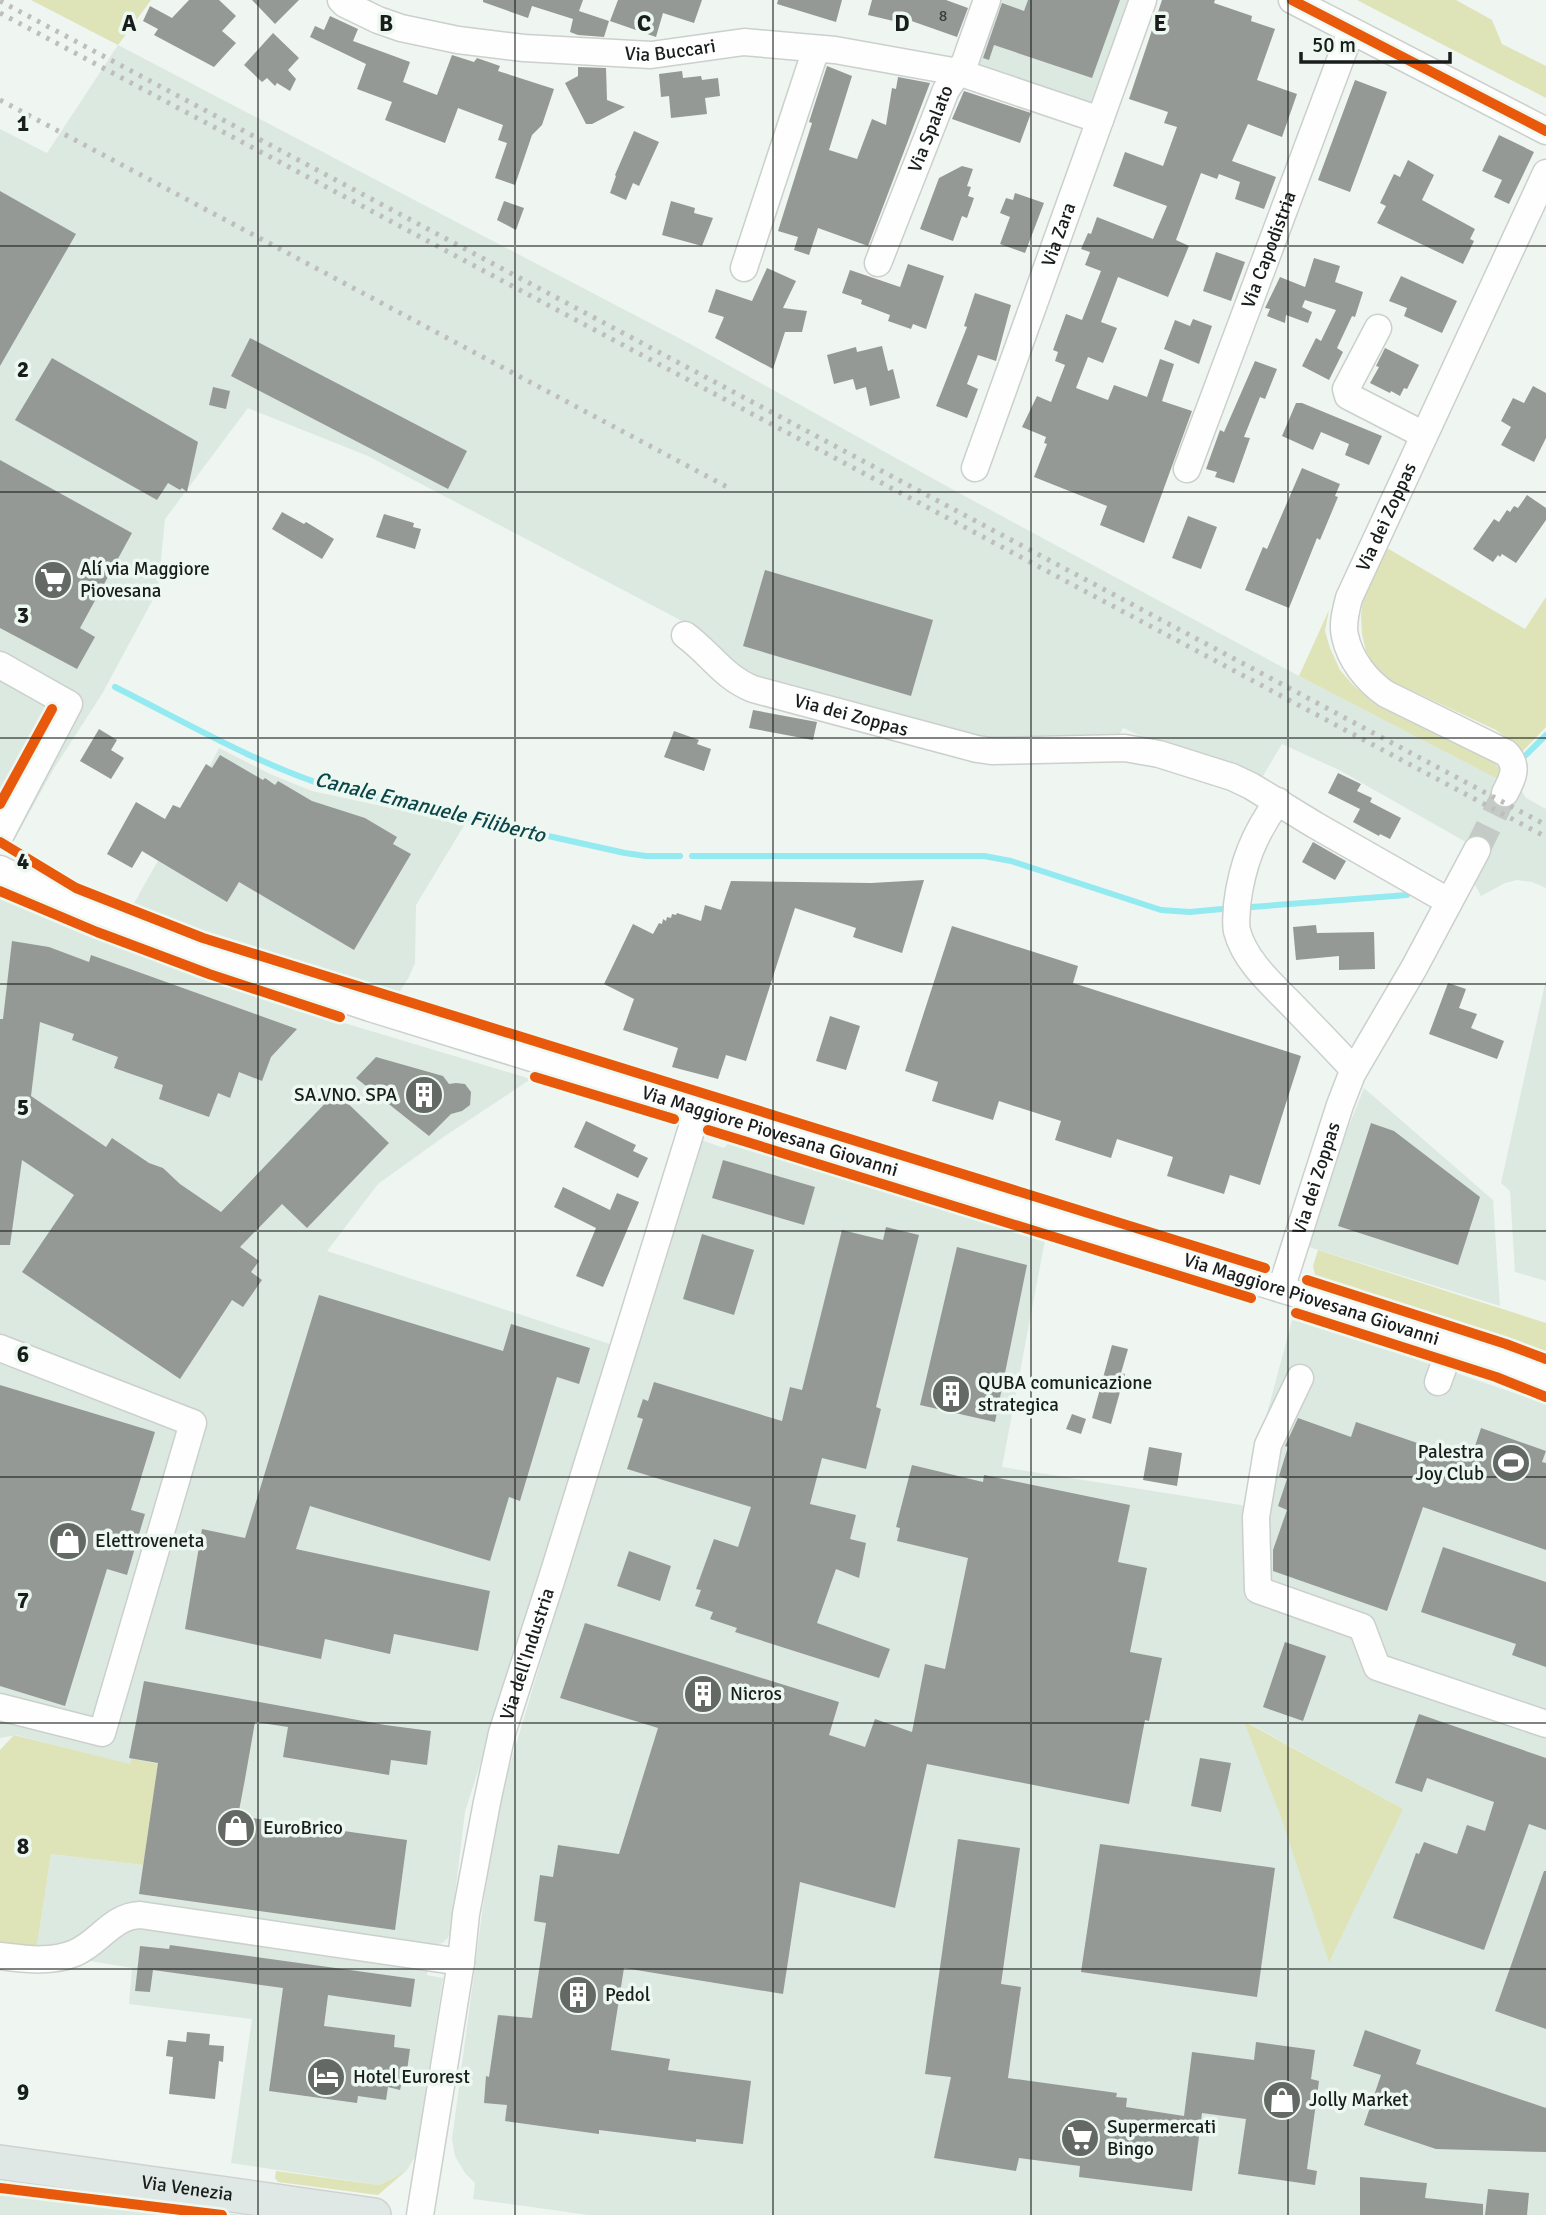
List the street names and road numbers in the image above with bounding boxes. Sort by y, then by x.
street label: Via Buccari [624,34,717,67]
street label: Via Spalato [903,82,959,176]
street label: Via Capodistria [1236,188,1302,312]
street label: Via Zara [1036,199,1081,270]
street label: Via dei Zoppas [1351,459,1422,575]
street label: Via dei Zoppas [792,689,911,742]
street label: Via Maggiore Piovesana Giovanni [639,1081,901,1182]
street label: Via dei Zoppas [1287,1119,1346,1238]
street label: Via Maggiore Piovesana Giovanni [1180,1248,1442,1351]
street label: Via dell'Industria [495,1585,560,1723]
street label: Via Venezia [140,2170,235,2207]

